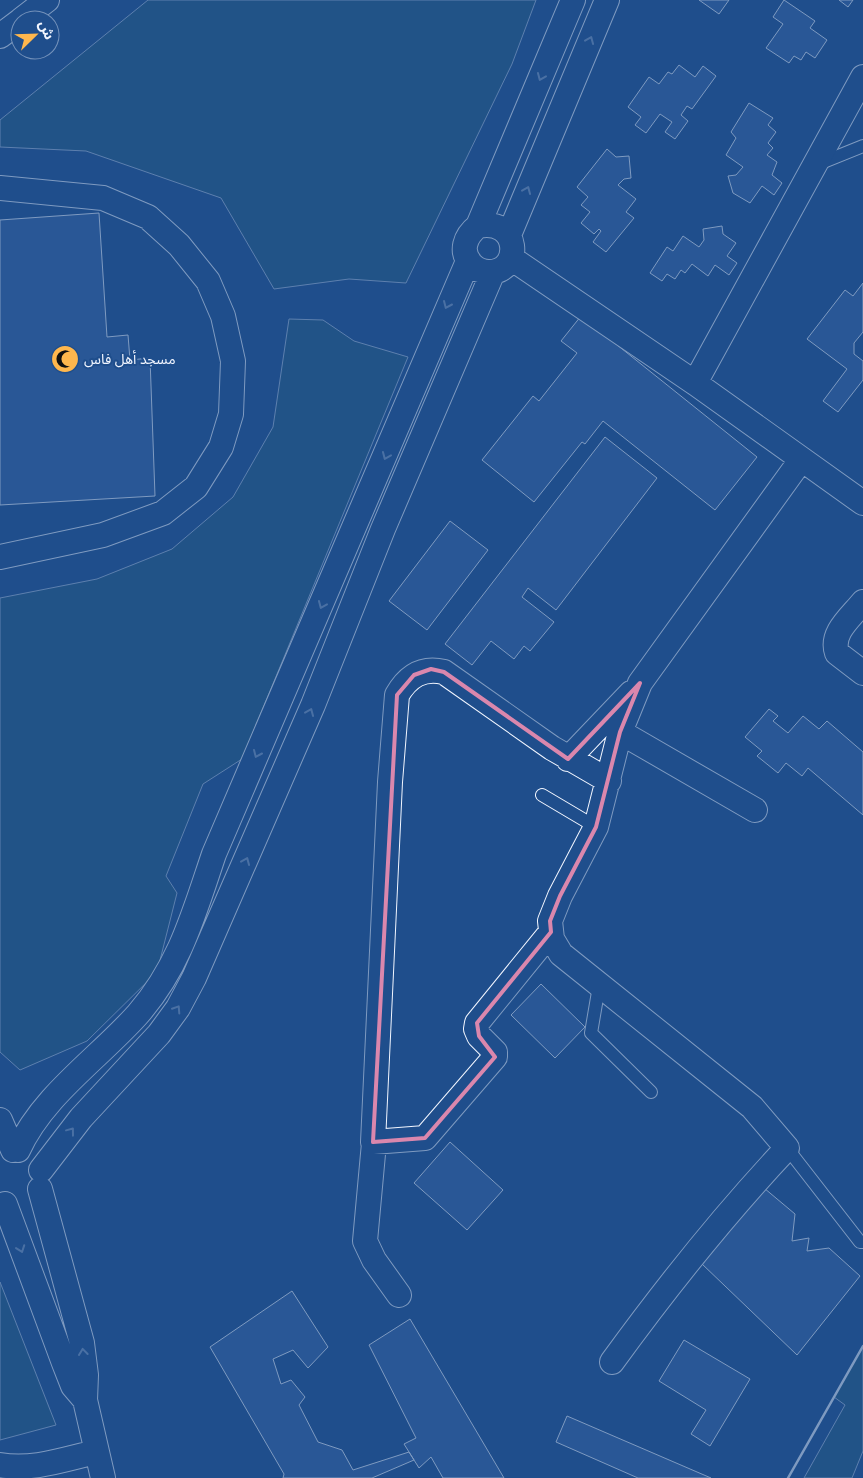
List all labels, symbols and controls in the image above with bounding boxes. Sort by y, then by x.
north arrow [10,10,60,60]
text: ش [36,18,58,42]
one-way arrow [584,36,594,45]
one-way arrow [536,72,547,81]
one-way arrow [521,186,532,195]
one-way arrow [443,300,454,309]
mosque icon: مسجد أهل فاس [50,344,80,374]
place label: مسجد أهل فاس [84,350,176,368]
one-way arrow [381,451,392,460]
one-way arrow [317,600,328,609]
one-way arrow [303,708,314,717]
one-way arrow [253,749,264,758]
one-way arrow [239,857,250,866]
one-way arrow [171,1005,180,1014]
one-way arrow [65,1127,74,1137]
one-way arrow [15,1245,25,1253]
one-way arrow [78,1347,89,1355]

